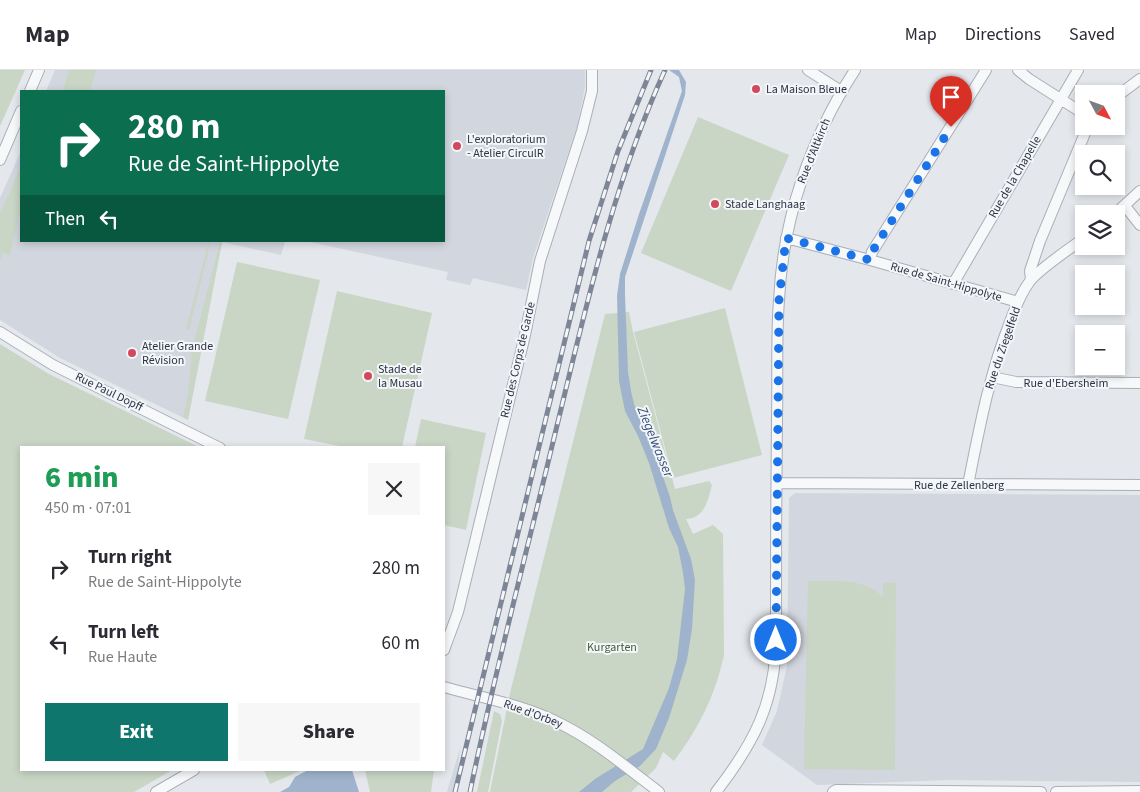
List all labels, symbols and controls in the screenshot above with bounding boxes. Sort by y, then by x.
text: Map [25,17,70,52]
text: Map [905,22,937,47]
text: Directions [965,22,1041,47]
text: Saved [1069,22,1115,47]
pin [930,76,972,127]
place label: La Maison Bleue [766,81,847,98]
marker: La Maison Bleue [750,83,762,95]
icon: arrive [937,83,965,111]
north arrow [1075,85,1125,135]
map controls [1075,85,1125,375]
text: 280 m [128,102,220,152]
icon: right [45,110,110,175]
street label: Rue d'Altkirch [793,116,835,186]
place label: L'exploratorium - Atelier CirculR [467,131,546,162]
street label: Rue de la Chapelle [985,133,1045,221]
marker: L'exploratorium - Atelier CirculR [451,140,463,152]
button: search [1075,145,1125,195]
text: Rue de Saint-Hippolyte [128,148,339,180]
place label: Stade Langhaag [725,196,805,213]
marker: Stade Langhaag [709,198,721,210]
icon: left [95,205,123,233]
button: layers [1075,205,1125,255]
text: Then [45,206,85,233]
street label: Rue de Saint-Hippolyte [888,258,1004,306]
button: + [1075,265,1125,315]
street label: Rue des Corps de Garde [496,300,540,420]
street label: Rue du Ziegelfeld [981,304,1025,392]
button: − [1075,325,1125,375]
place label: Atelier Grande Révision [142,338,213,369]
marker: Atelier Grande Révision [126,347,138,359]
place label: Stade de la Musau [378,361,422,392]
street label: Rue Paul Dopff [72,368,147,416]
marker: Stade de la Musau [362,370,374,382]
street label: Rue d'Ebersheim [1024,375,1108,392]
water label: Ziegelwasser [631,403,679,482]
text: 6 min [45,456,119,499]
button: close [368,463,420,515]
street label: Rue de Zellenberg [914,477,1004,494]
text: 450 m · 07:01 [45,497,132,519]
text: Turn right [88,544,172,571]
icon: right [45,555,73,583]
text: 280 m [372,555,420,582]
text: Rue de Saint-Hippolyte [88,571,242,593]
position arrow [749,613,801,665]
text: Turn left [88,619,159,646]
icon: left [45,630,73,658]
text: 60 m [382,630,420,657]
park label: Kurgarten [587,639,637,656]
text: Rue Haute [88,646,157,668]
street label: Rue d'Orbey [501,695,565,733]
button: Exit [45,703,228,761]
button: Share [238,703,420,761]

